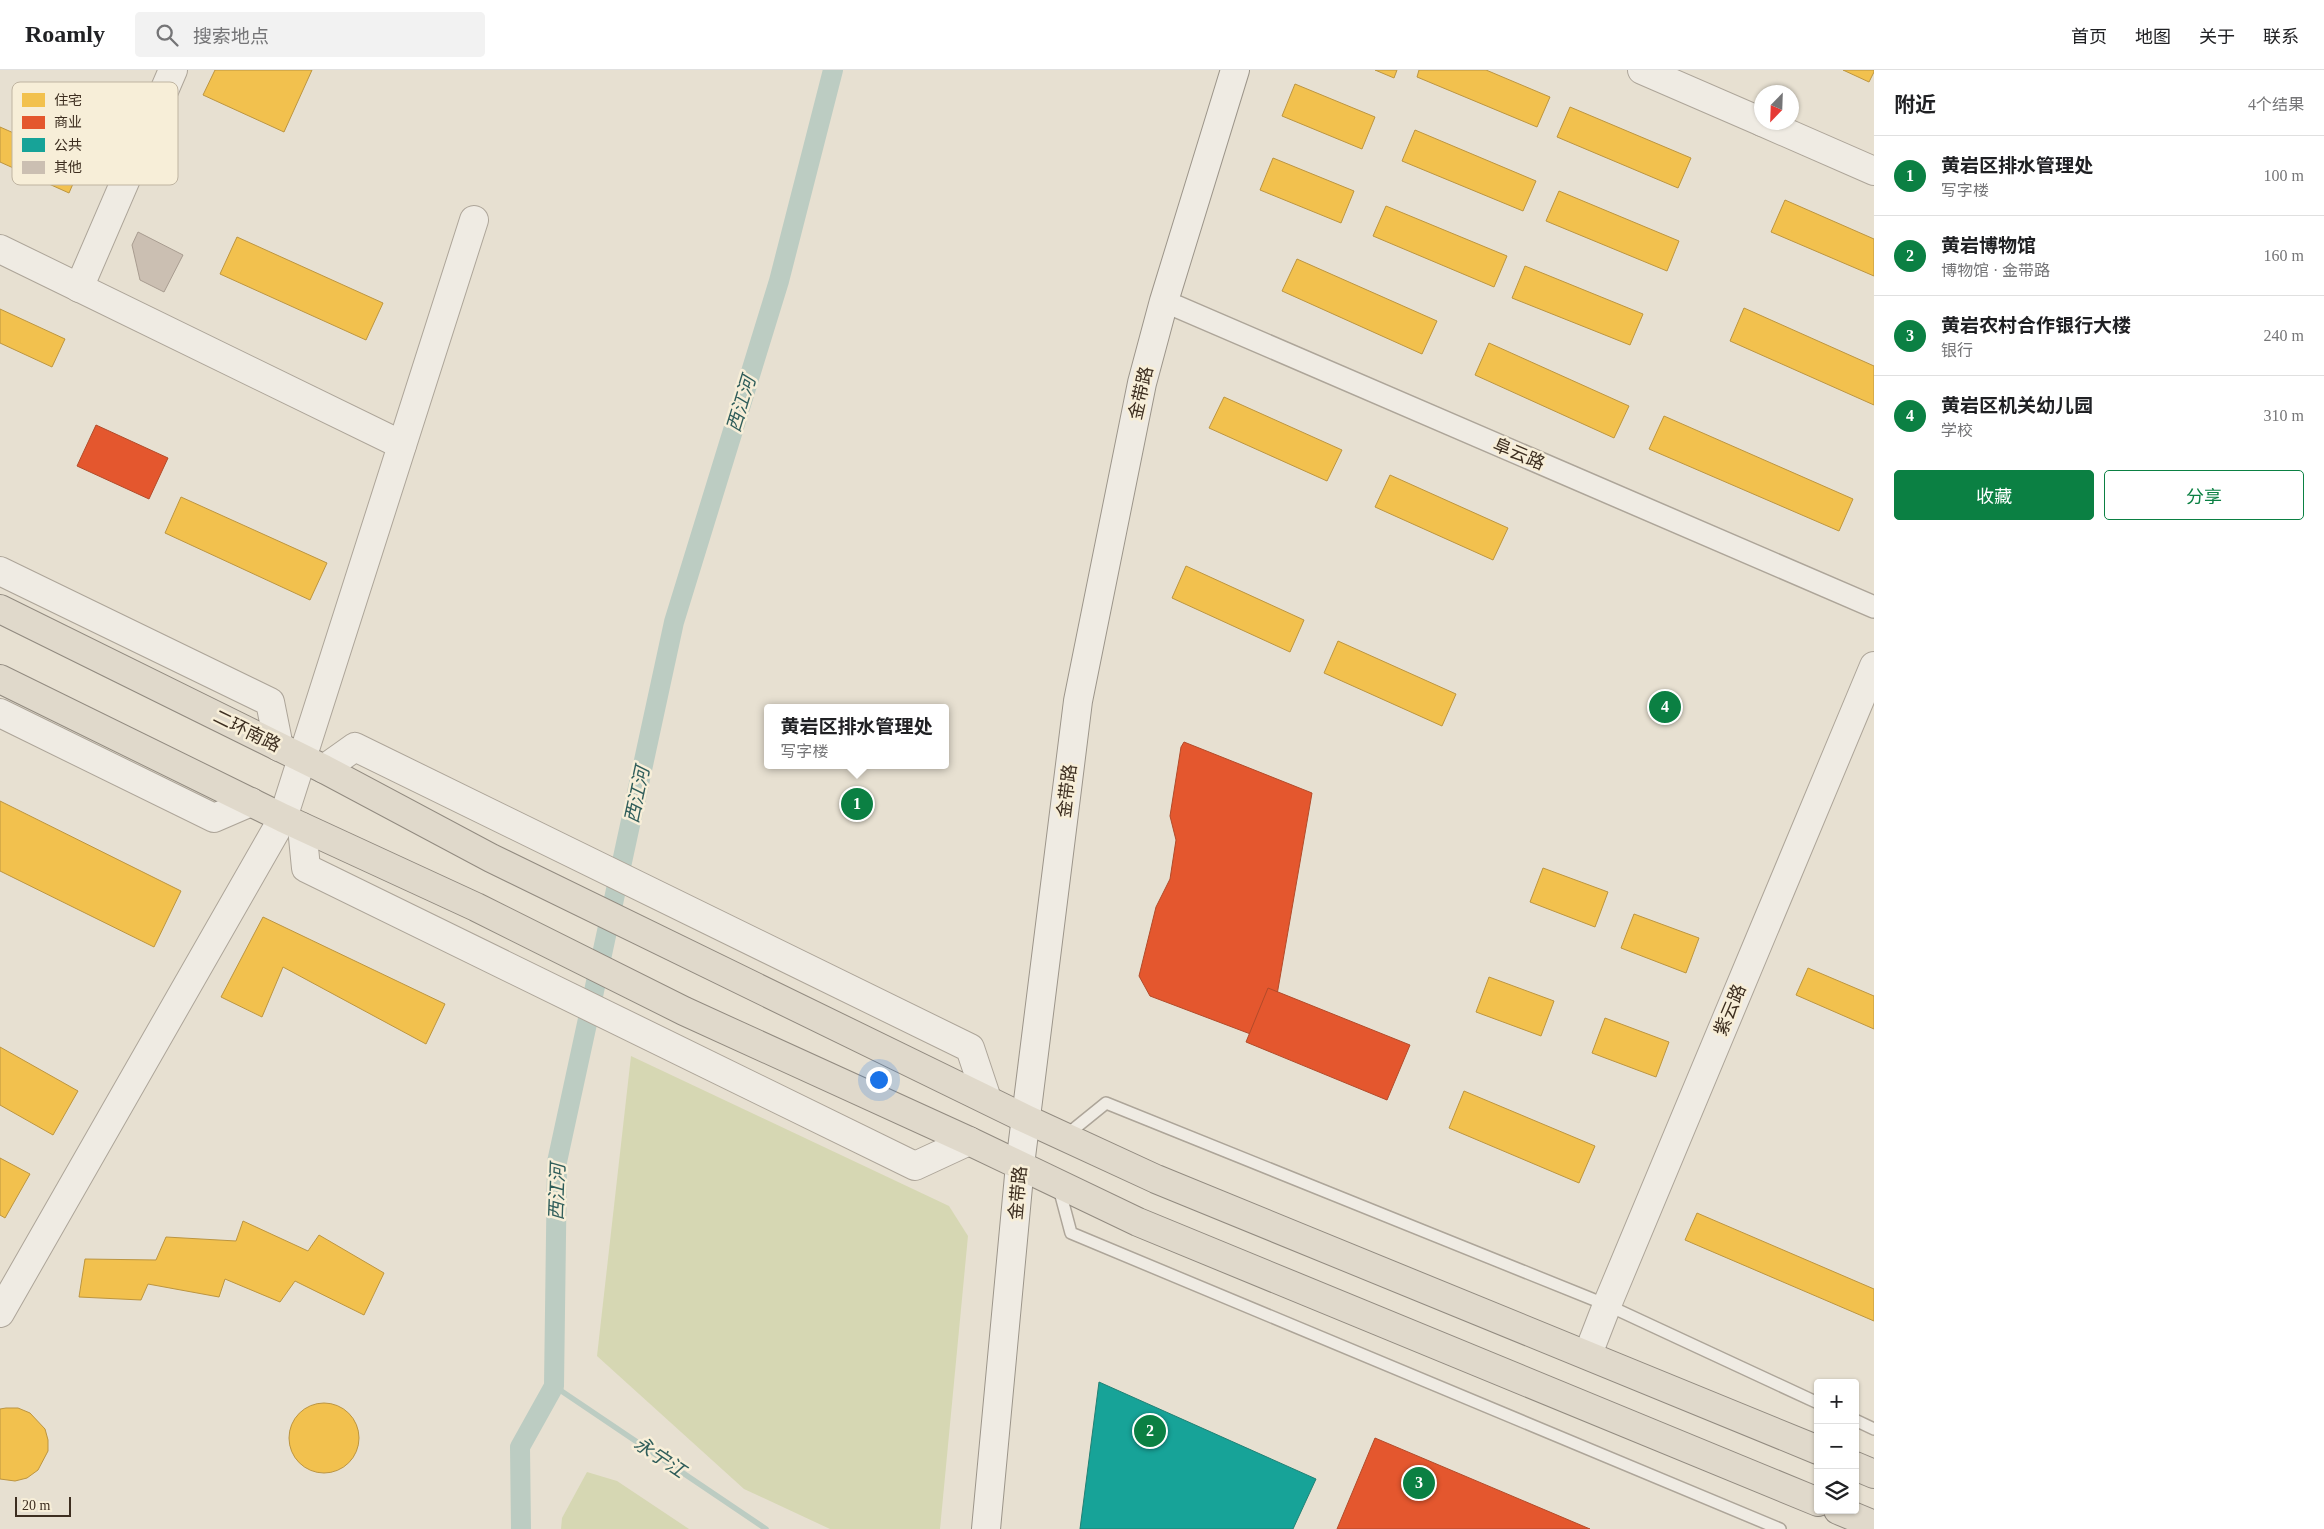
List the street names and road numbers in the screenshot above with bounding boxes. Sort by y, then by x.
street label: 金带路 [1125,364,1157,422]
street label: 阜云路 [1490,434,1548,474]
street label: 二环南路 [210,706,284,756]
street label: 金带路 [1054,763,1080,819]
street label: 紫云路 [1710,981,1750,1039]
street label: 金带路 [1006,1165,1030,1221]

